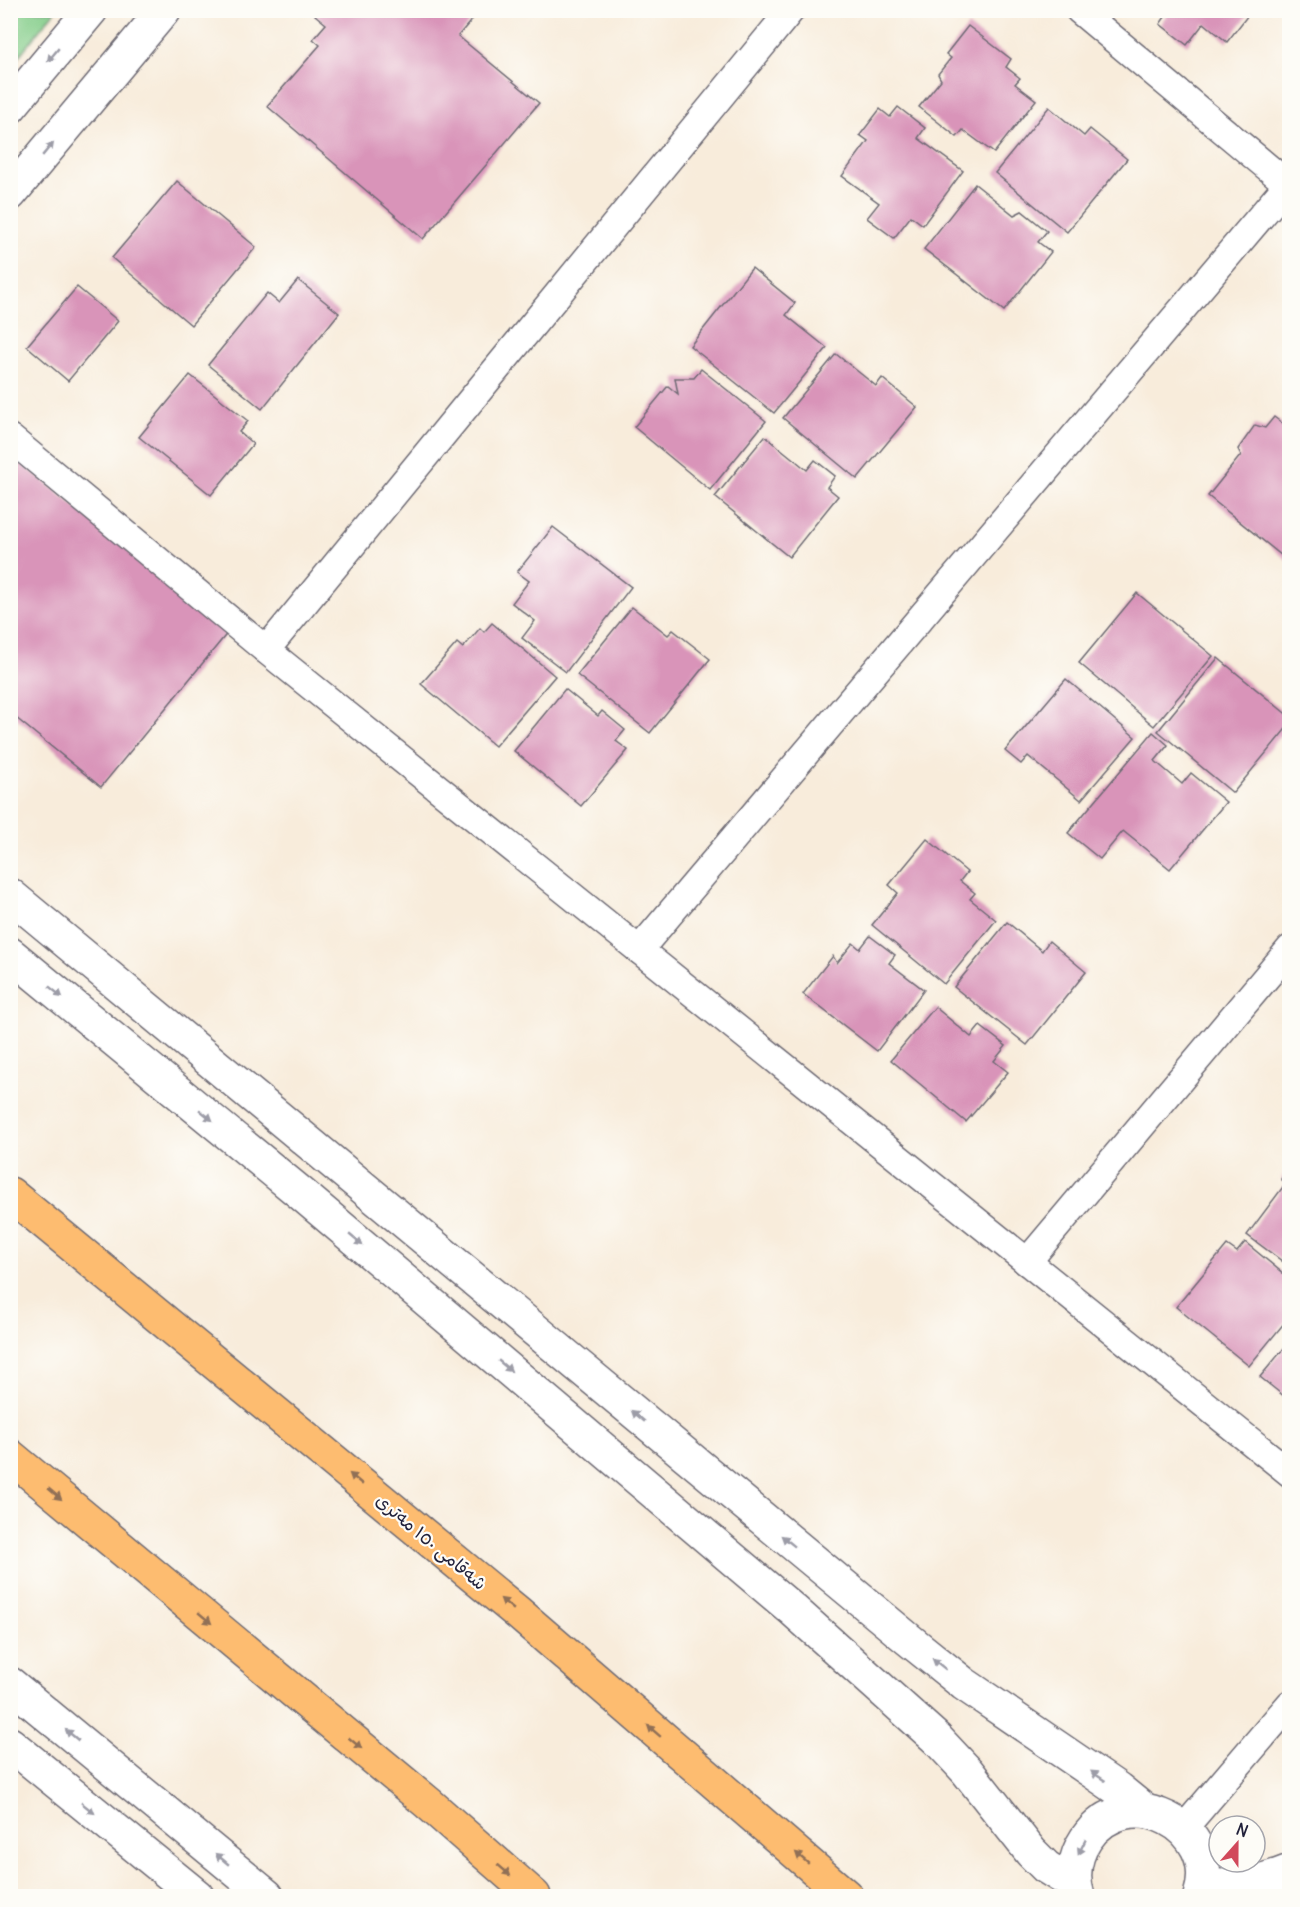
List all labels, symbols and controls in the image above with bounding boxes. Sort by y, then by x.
one-way arrow [47,47,60,63]
one-way arrow [41,142,54,157]
one-way arrow [48,985,64,998]
one-way arrow [199,1109,214,1121]
one-way arrow [348,1233,363,1246]
one-way arrow [497,1359,513,1372]
one-way arrow [631,1410,646,1423]
one-way arrow [348,1473,364,1486]
one-way arrow [48,1487,63,1499]
street label: شەقامی ١٥٠ مەتری [371,1489,491,1595]
one-way arrow [780,1534,796,1547]
one-way arrow [499,1597,515,1610]
one-way arrow [197,1612,213,1625]
one-way arrow [931,1657,947,1670]
one-way arrow [647,1725,662,1738]
one-way arrow [64,1728,80,1741]
one-way arrow [347,1736,362,1749]
one-way arrow [1091,1770,1107,1782]
one-way arrow [80,1801,96,1814]
north arrow [1207,1814,1267,1874]
text: N [1234,1819,1251,1841]
one-way arrow [1078,1839,1087,1856]
one-way arrow [795,1852,810,1865]
one-way arrow [215,1853,230,1866]
one-way arrow [496,1863,511,1877]

